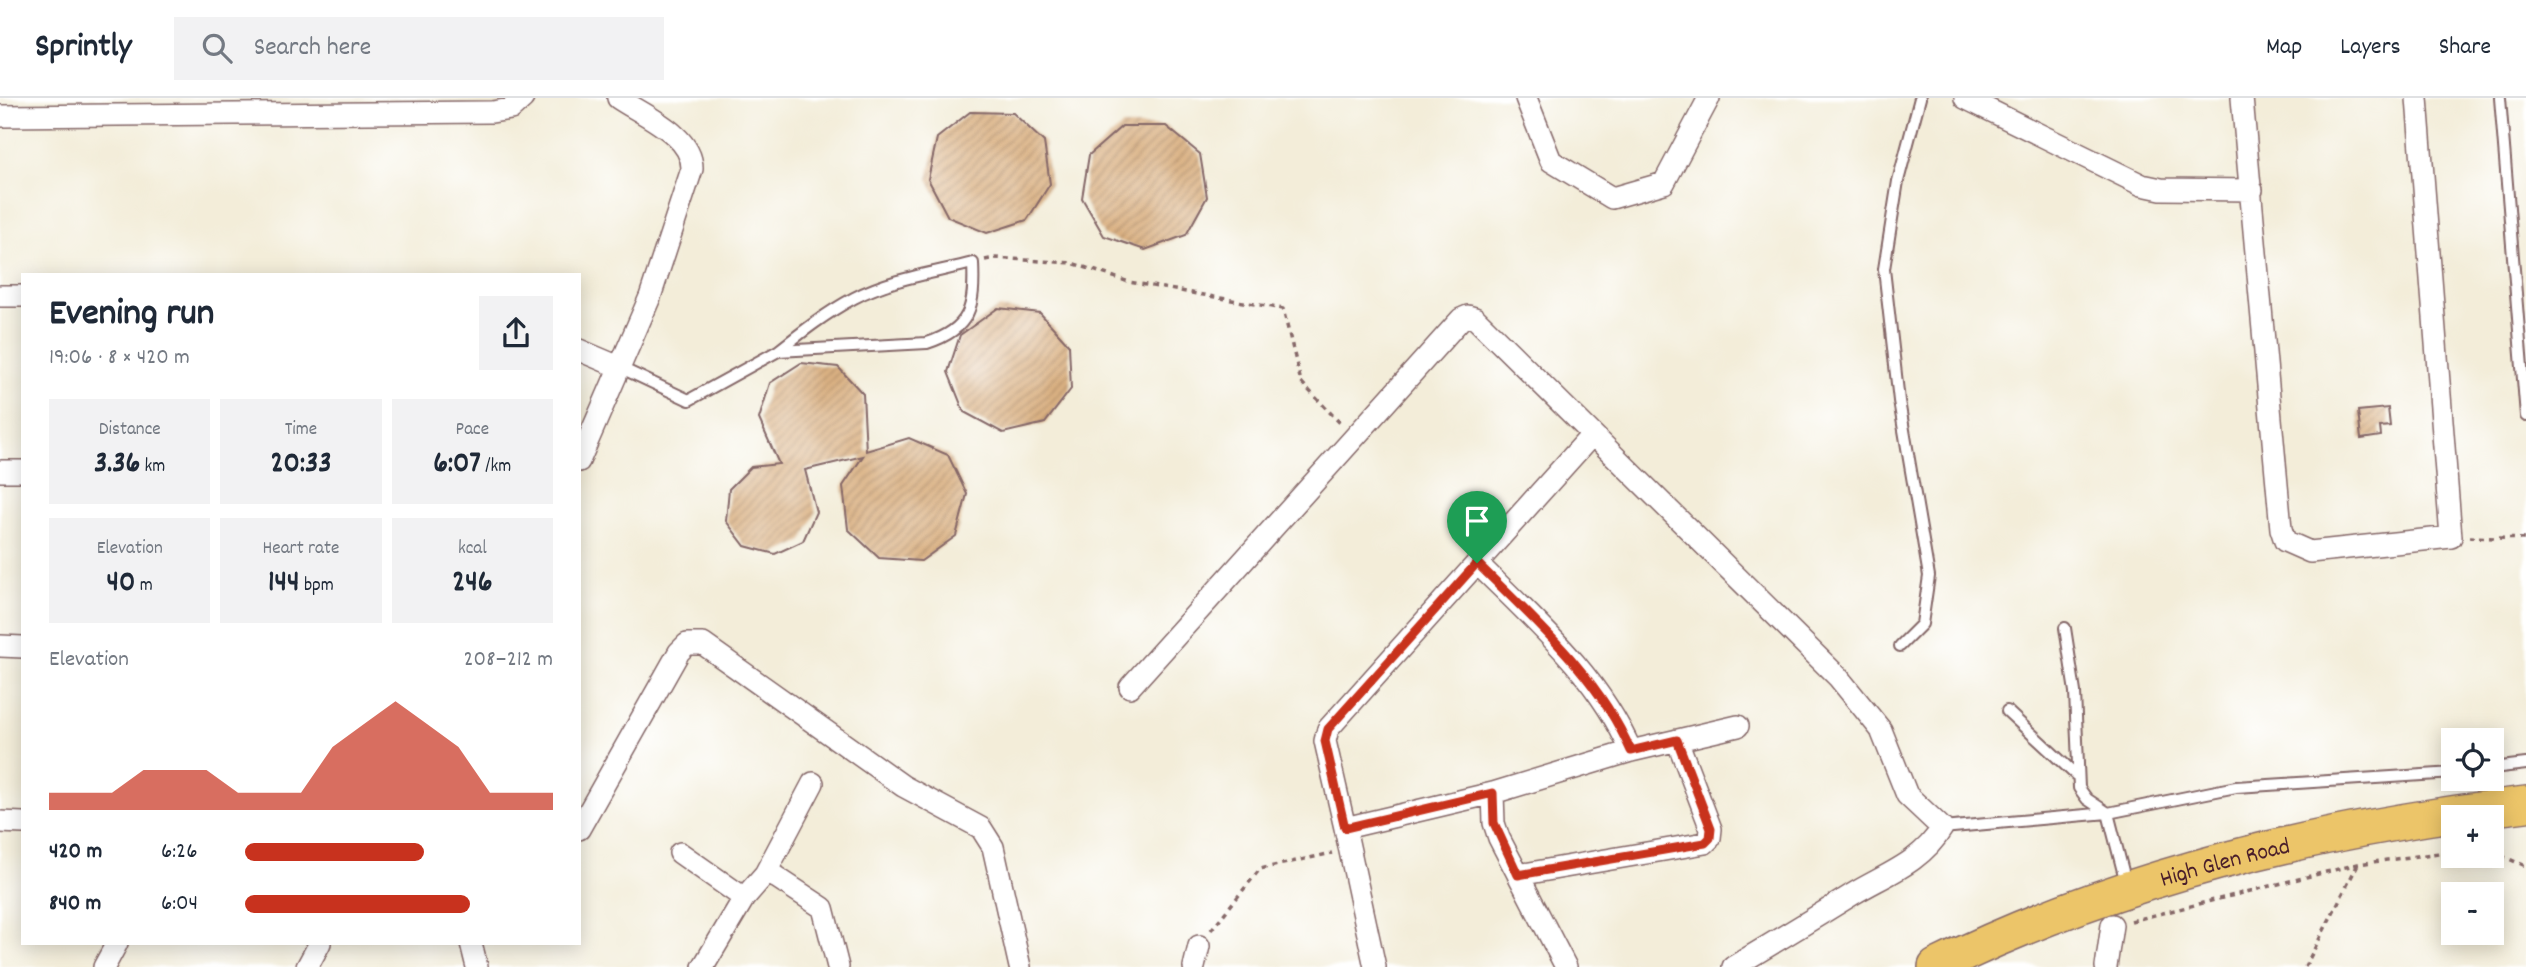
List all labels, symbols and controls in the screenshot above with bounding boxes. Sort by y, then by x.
search box [174,17,664,80]
text: Sprintly [35,25,132,72]
icon: search [198,29,236,67]
text: Search here [254,30,371,67]
text: Map [2266,31,2302,65]
text: Layers [2340,31,2401,65]
text: Share [2439,31,2491,65]
text: Evening run [49,288,214,343]
button: share [479,296,553,370]
text: 19:06 · 8 × 420 m [49,342,190,375]
text: Distance [99,417,161,444]
text: Time [285,417,317,444]
text: Pace [456,417,489,444]
text: 3.36 [94,444,140,487]
text: 20:33 [270,444,332,487]
text: 6:07 [433,444,481,487]
text: km [140,454,165,481]
text: /km [481,454,511,481]
pin [1447,491,1507,563]
icon: arrive [1458,502,1496,540]
text: Elevation [97,536,163,563]
text: Heart rate [263,536,339,563]
text: kcal [458,536,487,563]
text: 40 [107,563,135,606]
text: 144 [268,563,300,606]
text: 246 [452,563,492,606]
text: m [135,573,153,600]
text: bpm [300,573,334,600]
text: Elevation [49,644,129,677]
text: 208–212 m [464,644,553,677]
map controls [2441,728,2504,945]
button: locate [2441,728,2504,791]
button: + [2441,805,2504,868]
street label: High Glen Road [2156,831,2294,898]
text: 420 m [49,836,102,869]
text: 6:26 [161,836,197,869]
button: − [2441,882,2504,945]
text: 840 m [49,888,101,921]
text: 6:04 [161,888,198,921]

